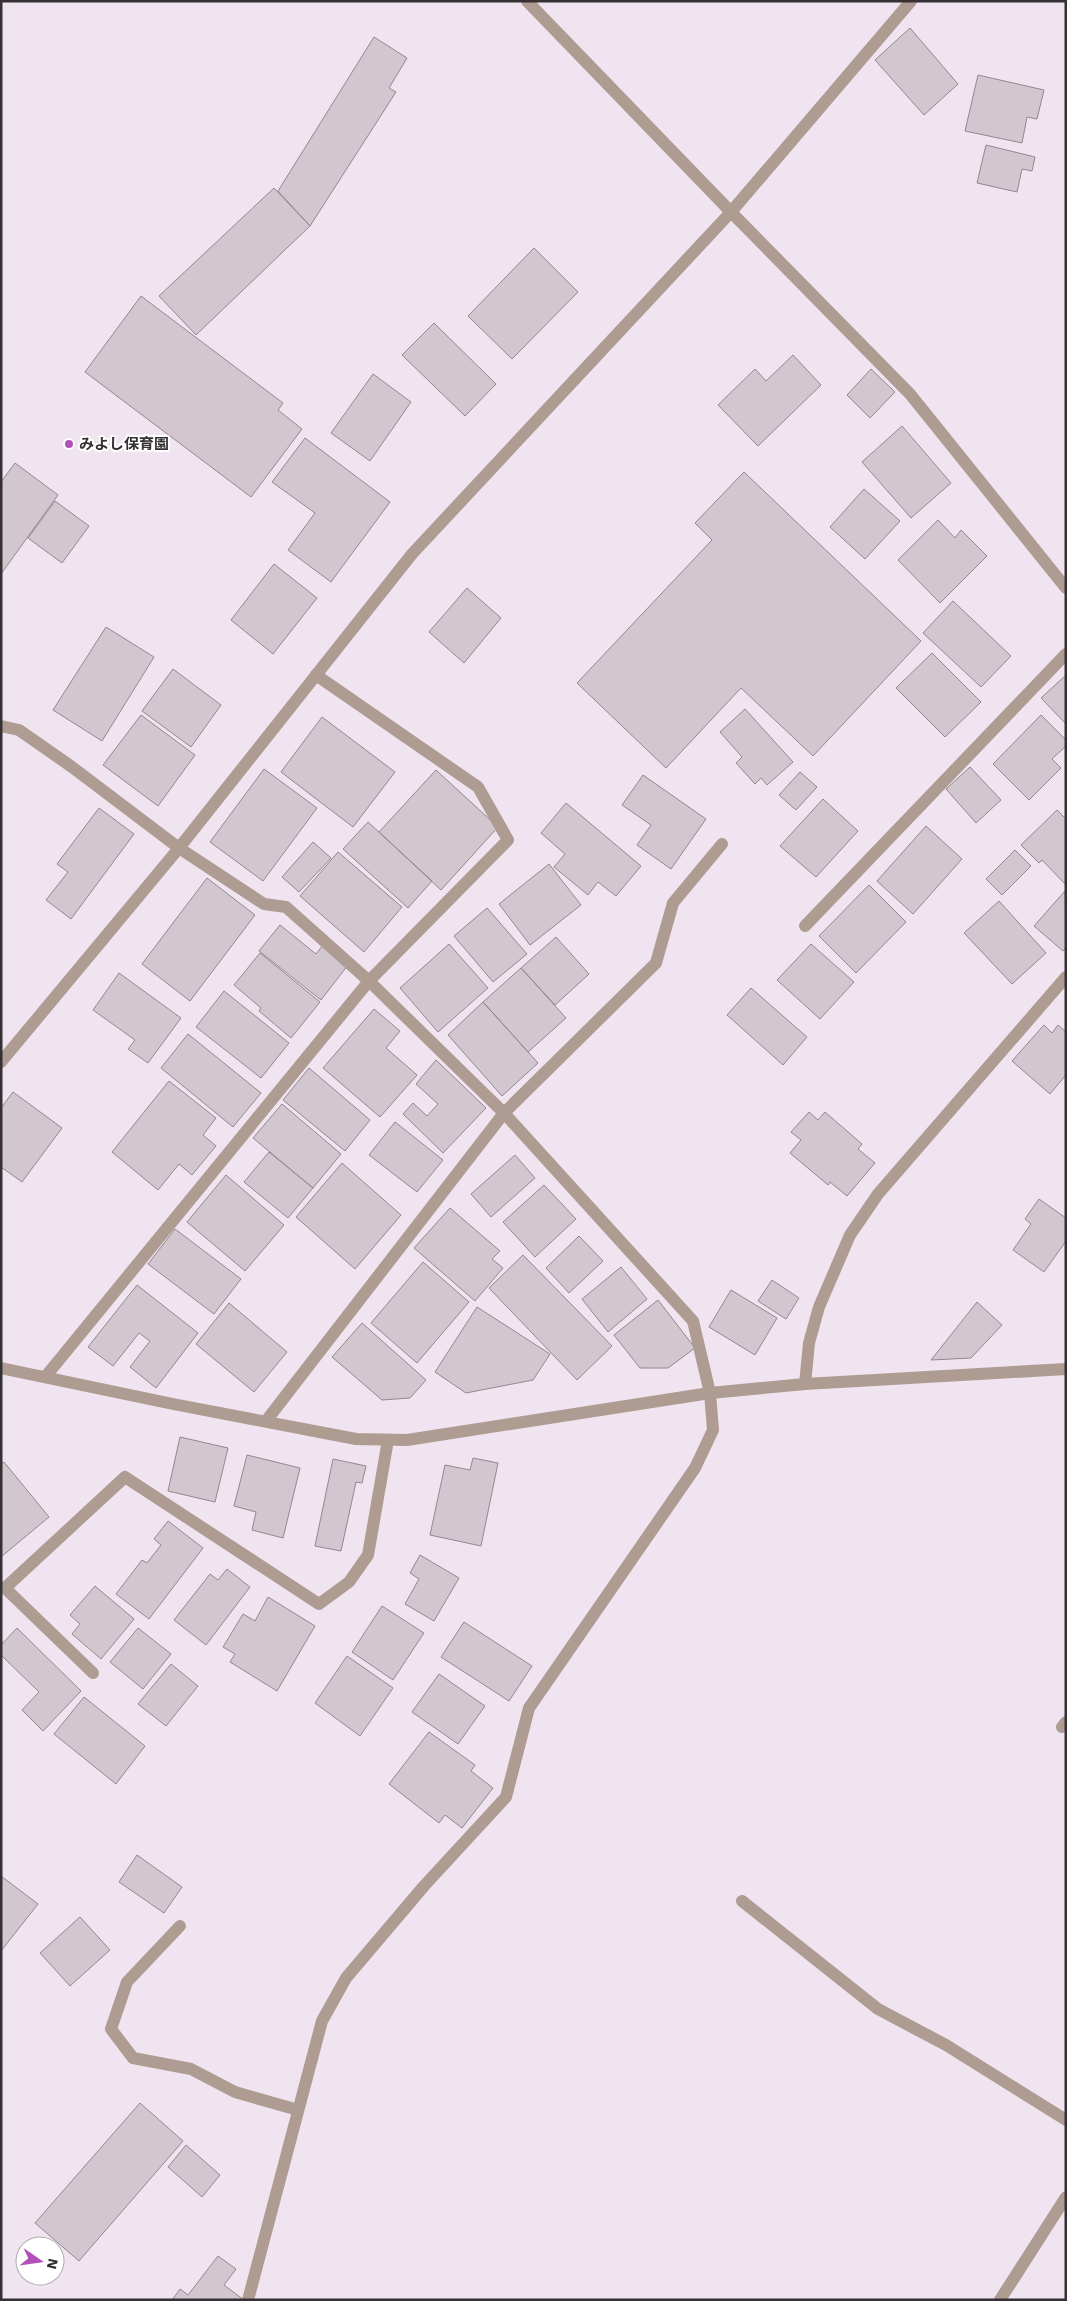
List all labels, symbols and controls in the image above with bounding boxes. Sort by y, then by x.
place label: みよし保育園 [79,435,169,453]
marker: みよし保育園 [63,438,75,450]
north arrow [15,2236,65,2286]
text: N [44,2257,62,2271]

